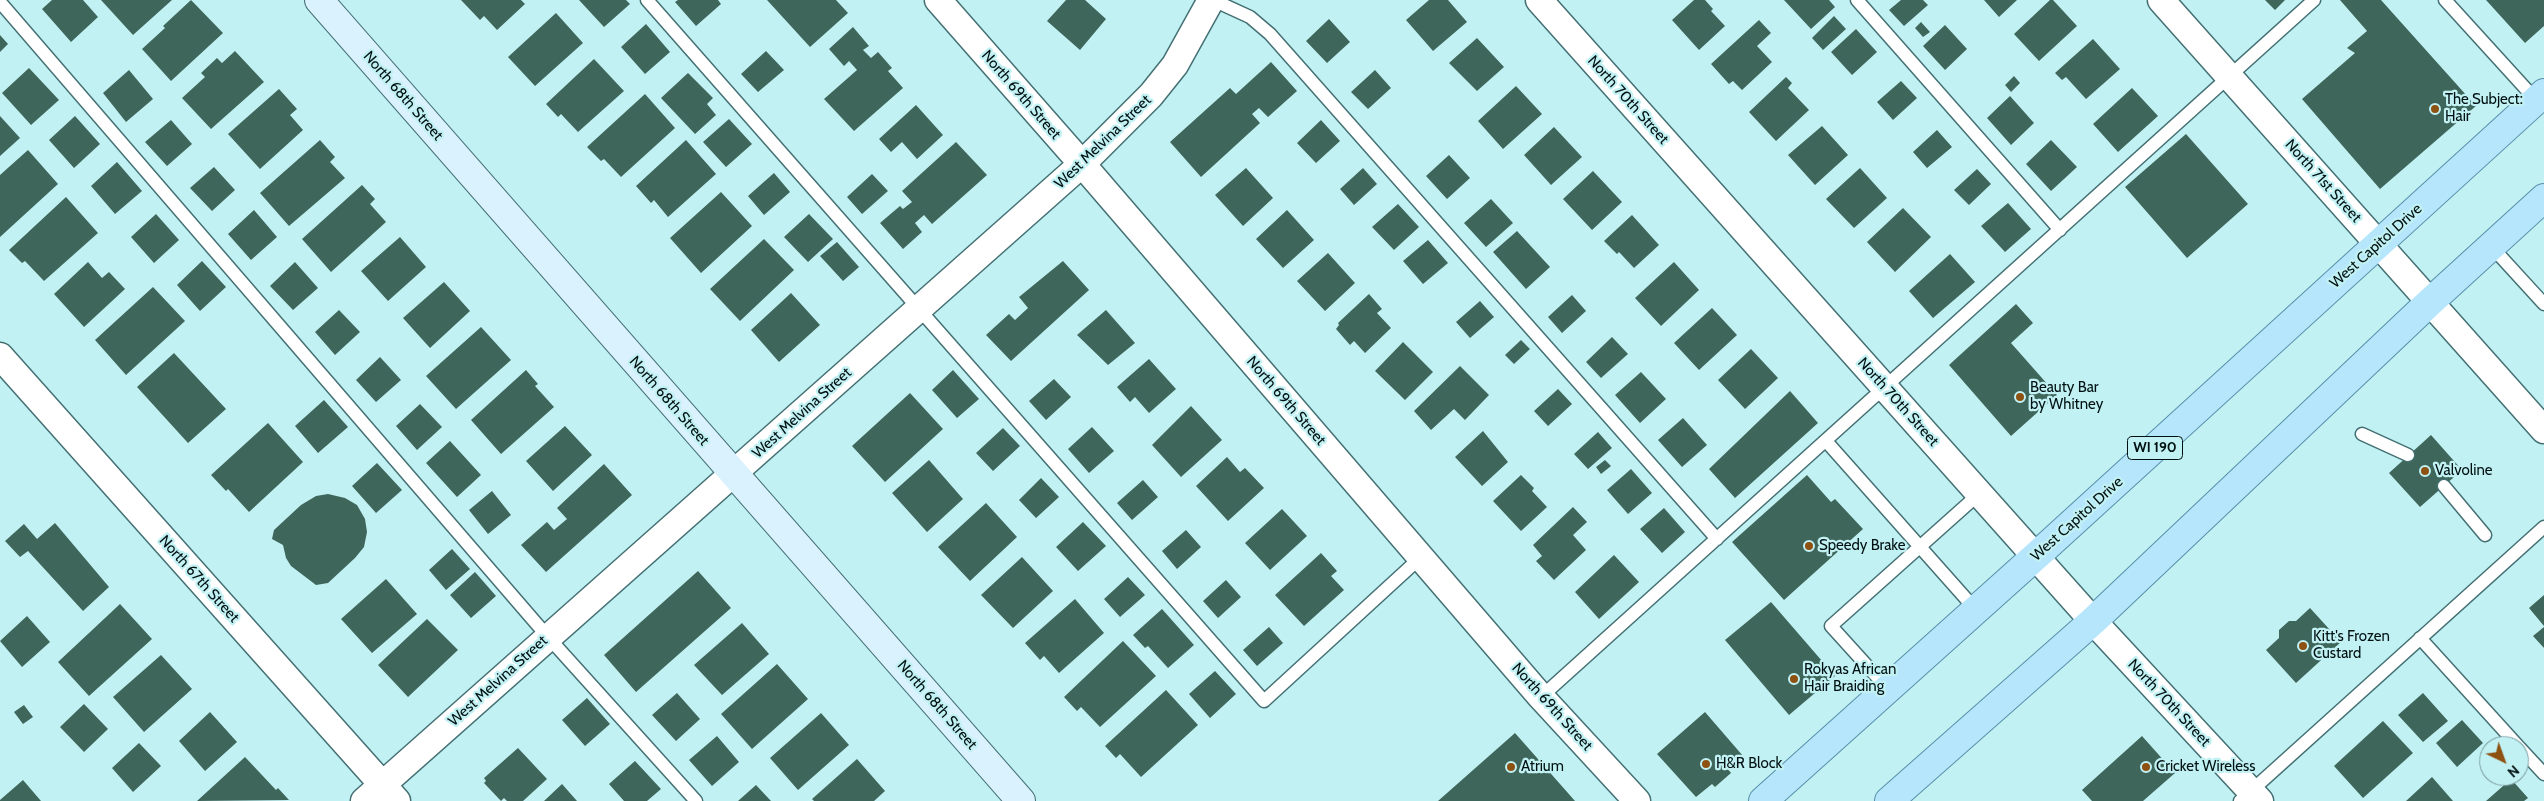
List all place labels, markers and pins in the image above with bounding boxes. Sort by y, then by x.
place label: The Subject: Hair [2445,91,2523,126]
marker: The Subject: Hair [2429,103,2441,115]
place label: Beauty Bar by Whitney [2030,379,2103,414]
marker: Beauty Bar by Whitney [2014,391,2026,403]
place label: Valvoline [2435,462,2492,480]
marker: Valvoline [2419,465,2431,477]
place label: Speedy Brake [1819,537,1905,555]
marker: Speedy Brake [1803,540,1815,552]
place label: Kitt's Frozen Custard [2313,628,2390,663]
marker: Kitt's Frozen Custard [2297,640,2309,652]
place label: Rokyas African Hair Braiding [1804,661,1896,696]
marker: Rokyas African Hair Braiding [1788,673,1800,685]
place label: H&R Block [1716,755,1782,773]
place label: Atrium [1521,758,1564,776]
marker: H&R Block [1700,758,1712,770]
place label: Cricket Wireless [2156,758,2255,776]
marker: Atrium [1505,761,1517,773]
marker: Cricket Wireless [2140,761,2152,773]

